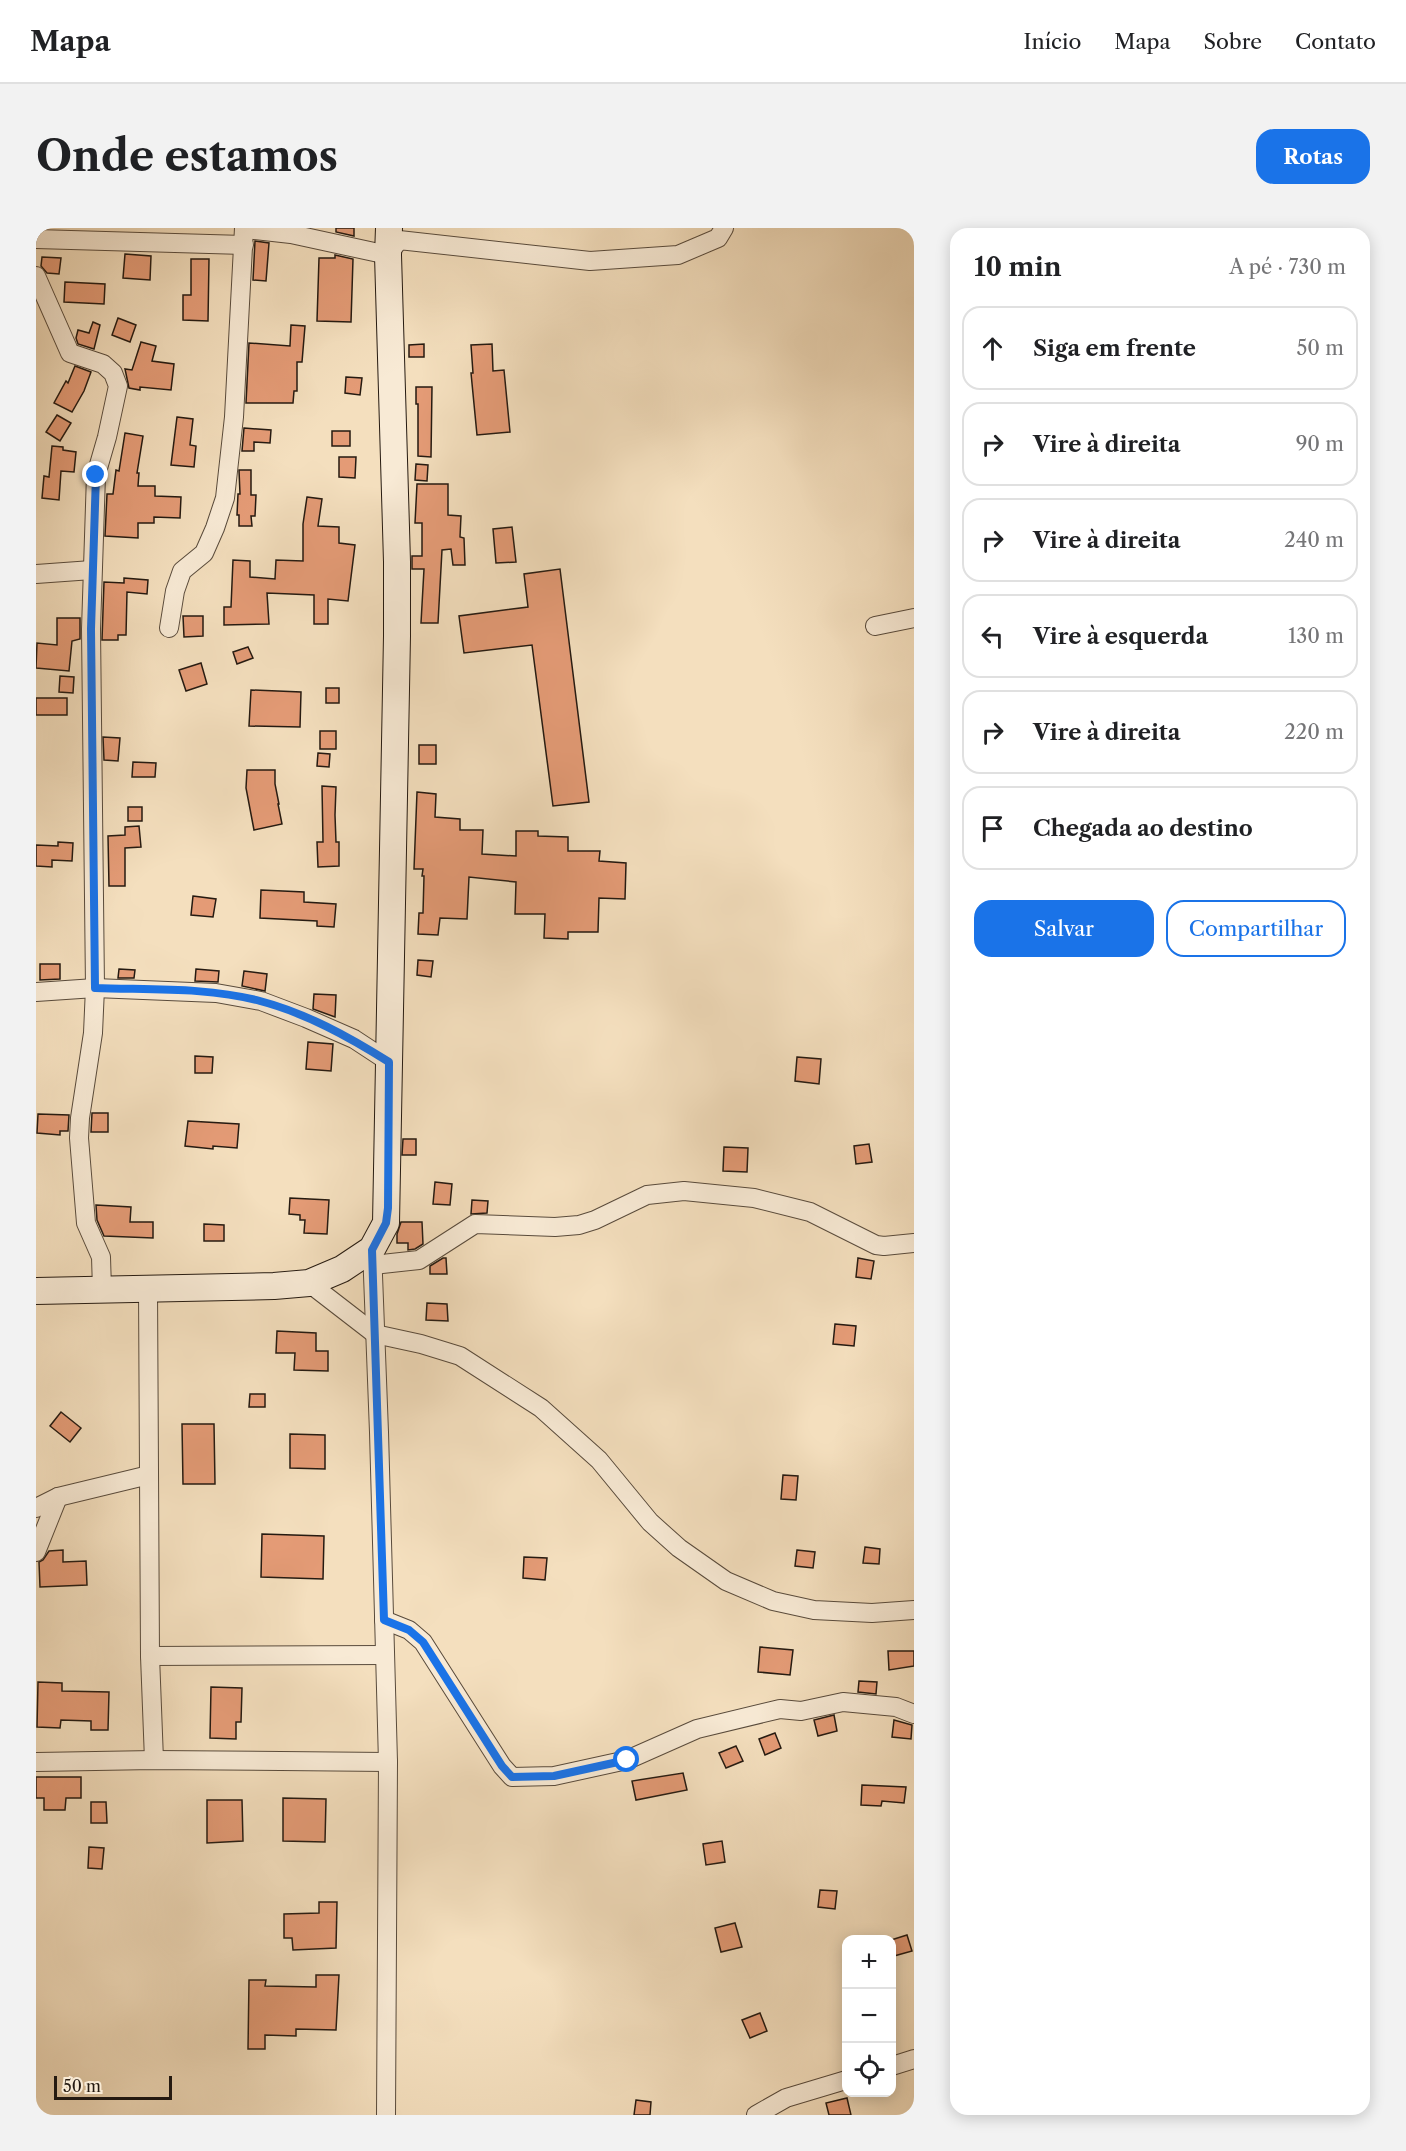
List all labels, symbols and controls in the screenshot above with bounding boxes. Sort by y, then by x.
text: Mapa [30,24,111,58]
text: Início [1024,29,1081,54]
text: Mapa [1114,29,1171,54]
text: Sobre [1204,29,1262,54]
text: Contato [1295,29,1376,54]
button: Rotas [1256,129,1370,184]
text: Onde estamos [36,130,338,182]
text: 10 min [974,251,1062,283]
text: A pé · 730 m [1229,255,1346,279]
icon: ahead [976,332,1009,365]
text: Siga em frente [1033,335,1196,362]
text: 50 m [1297,336,1344,360]
icon: right [976,428,1009,461]
text: Vire à direita [1033,431,1180,458]
text: 90 m [1296,432,1344,456]
route end [82,461,108,487]
icon: right [976,524,1009,557]
text: Vire à direita [1033,527,1180,554]
text: 240 m [1284,528,1344,552]
icon: left [976,620,1009,653]
text: Vire à esquerda [1033,623,1208,650]
text: 130 m [1288,624,1344,648]
icon: right [976,716,1009,749]
text: Vire à direita [1033,719,1180,746]
text: 220 m [1284,720,1344,744]
icon: arrive [976,812,1009,845]
text: Chegada ao destino [1033,815,1253,842]
button: Salvar [974,900,1154,957]
button: Compartilhar [1166,900,1346,957]
route start [613,1746,639,1772]
map controls [842,1935,896,2097]
button: + [842,1935,896,1989]
button: − [842,1989,896,2043]
button: locate [842,2043,896,2097]
scale bar [54,2073,172,2100]
text: 50 m [63,2076,101,2096]

